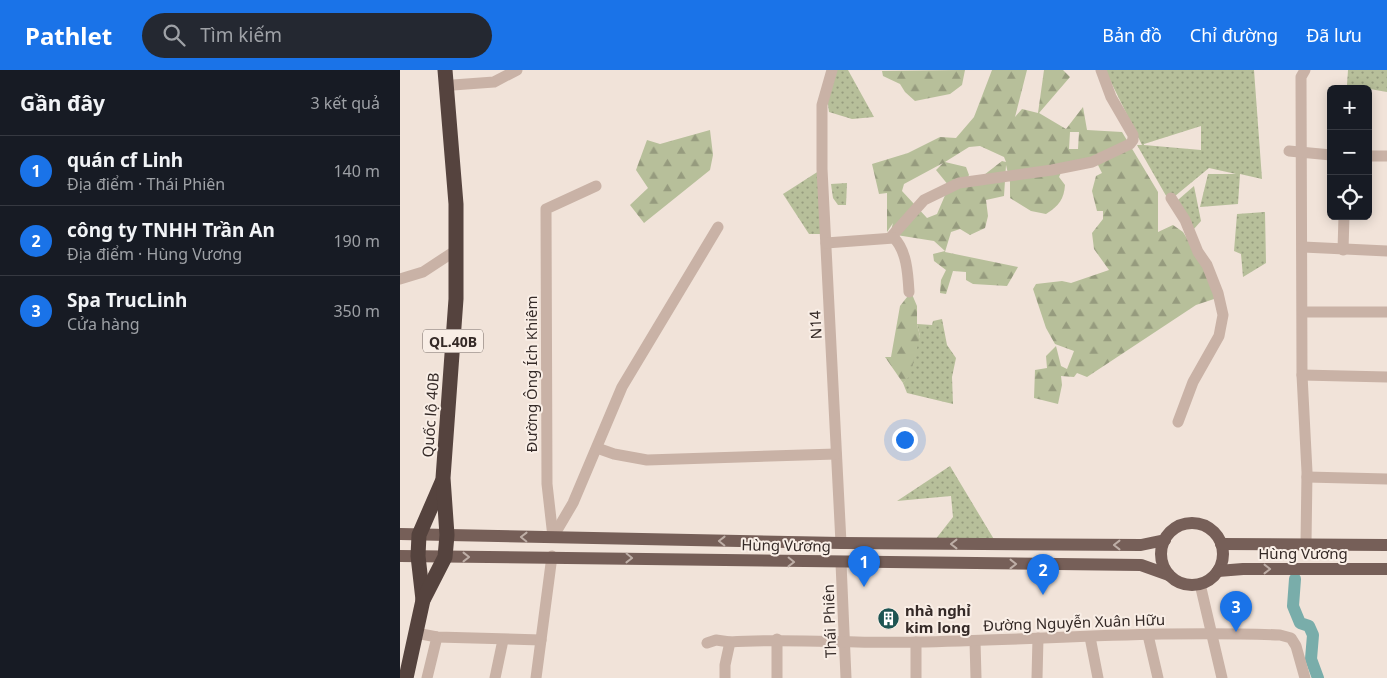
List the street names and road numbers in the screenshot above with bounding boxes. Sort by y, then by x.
street label: Đường Ông Ích Khiêm [521,295,541,453]
street label: N14 [804,310,826,340]
road number: QL.40B [423,330,483,352]
street label: Quốc lộ 40B [417,372,443,458]
street label: Hùng Vương [741,534,831,556]
street label: Hùng Vương [1258,543,1348,563]
street label: Thái Phiên [818,584,840,658]
street label: Đường Nguyễn Xuân Hữu [983,609,1165,635]

